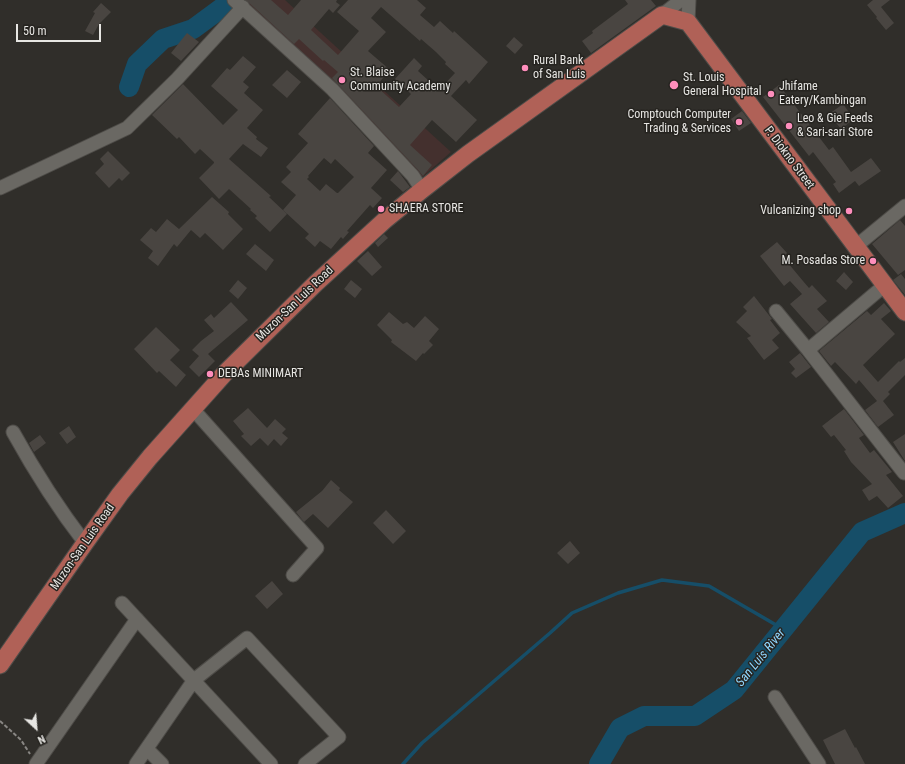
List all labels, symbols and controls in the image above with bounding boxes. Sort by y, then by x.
scale bar [18,16,103,42]
text: 50 m [23,24,47,38]
place label: Rural Bank of San Luis [533,54,586,82]
marker: Rural Bank of San Luis [520,63,530,73]
place label: St. Blaise Community Academy [350,66,450,94]
place label: St. Louis General Hospital [683,71,761,99]
marker: St. Blaise Community Academy [337,75,347,85]
marker: St. Louis General Hospital [668,79,680,91]
place label: Jhifame Eatery/Kambingan [779,80,866,108]
marker: Jhifame Eatery/Kambingan [766,89,776,99]
place label: Comptouch Computer Trading & Services [627,108,731,136]
place label: Leo & Gie Feeds & Sari-sari Store [797,112,873,140]
marker: Comptouch Computer Trading & Services [734,117,744,127]
marker: Leo & Gie Feeds & Sari-sari Store [784,121,794,131]
street label: P. Diokno Street [761,124,817,192]
place label: SHAERA STORE [389,202,464,216]
marker: SHAERA STORE [376,204,386,214]
place label: Vulcanizing shop [760,204,841,218]
marker: Vulcanizing shop [844,206,854,216]
place label: M. Posadas Store [781,254,865,268]
marker: M. Posadas Store [868,256,878,266]
street label: Muzon-San Luis Road [253,263,337,345]
place label: DEBAs MINIMART [218,367,303,381]
marker: DEBAs MINIMART [205,369,215,379]
street label: Muzon-San Luis Road [48,501,118,593]
water label: San Luis River [733,626,789,690]
north arrow [16,708,56,748]
text: N [36,732,47,747]

